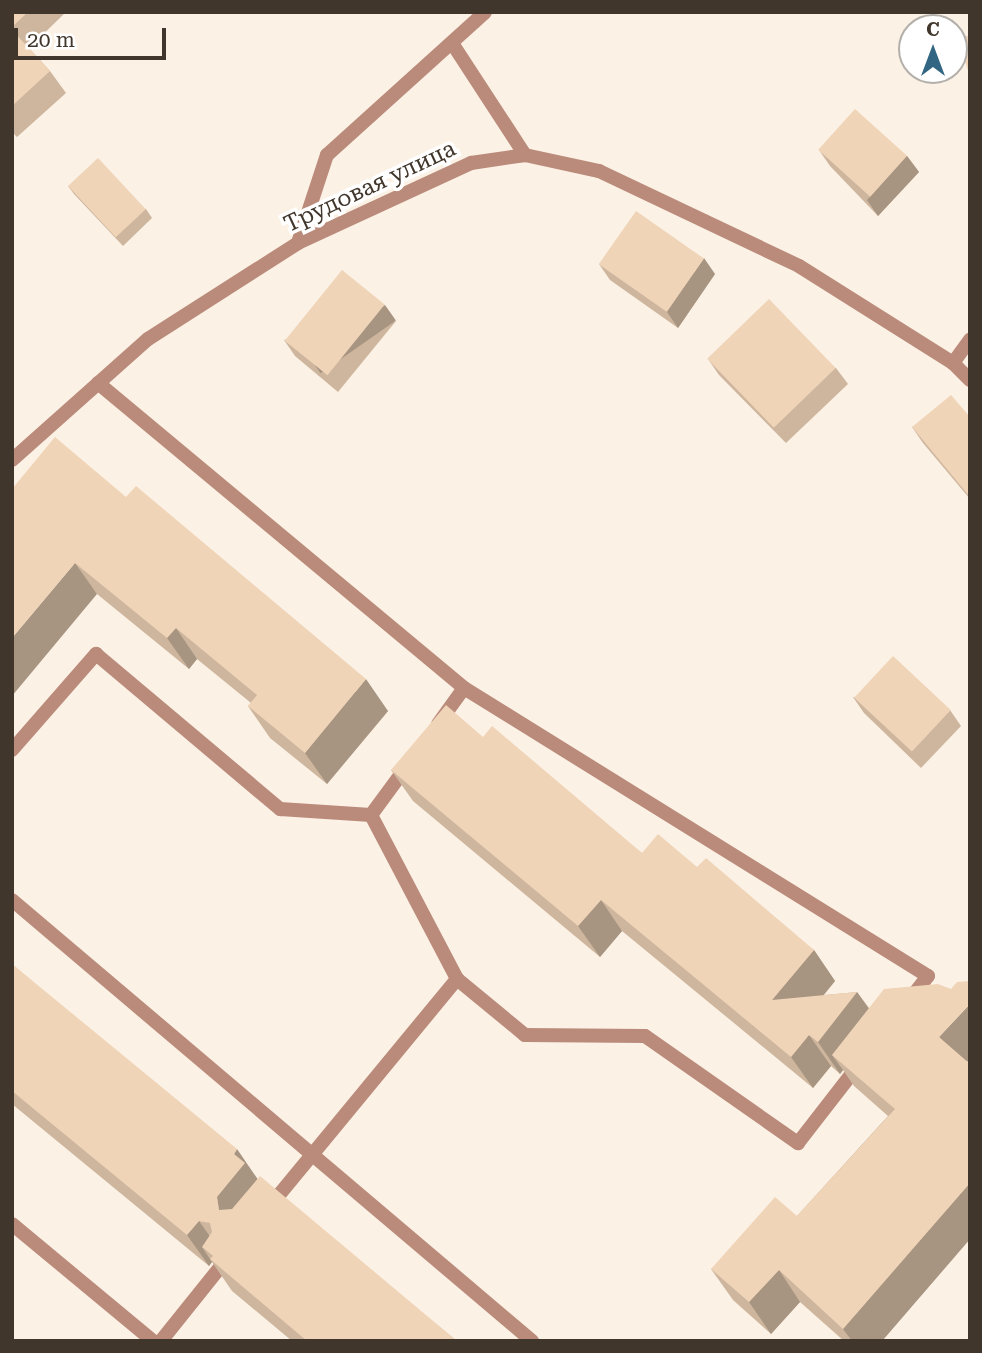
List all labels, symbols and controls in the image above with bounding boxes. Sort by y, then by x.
scale bar [18,14,170,58]
north arrow [898,14,968,84]
text: С [926,18,940,41]
text: 20 m [27,28,75,52]
street label: Трудовая улица [280,135,460,239]

